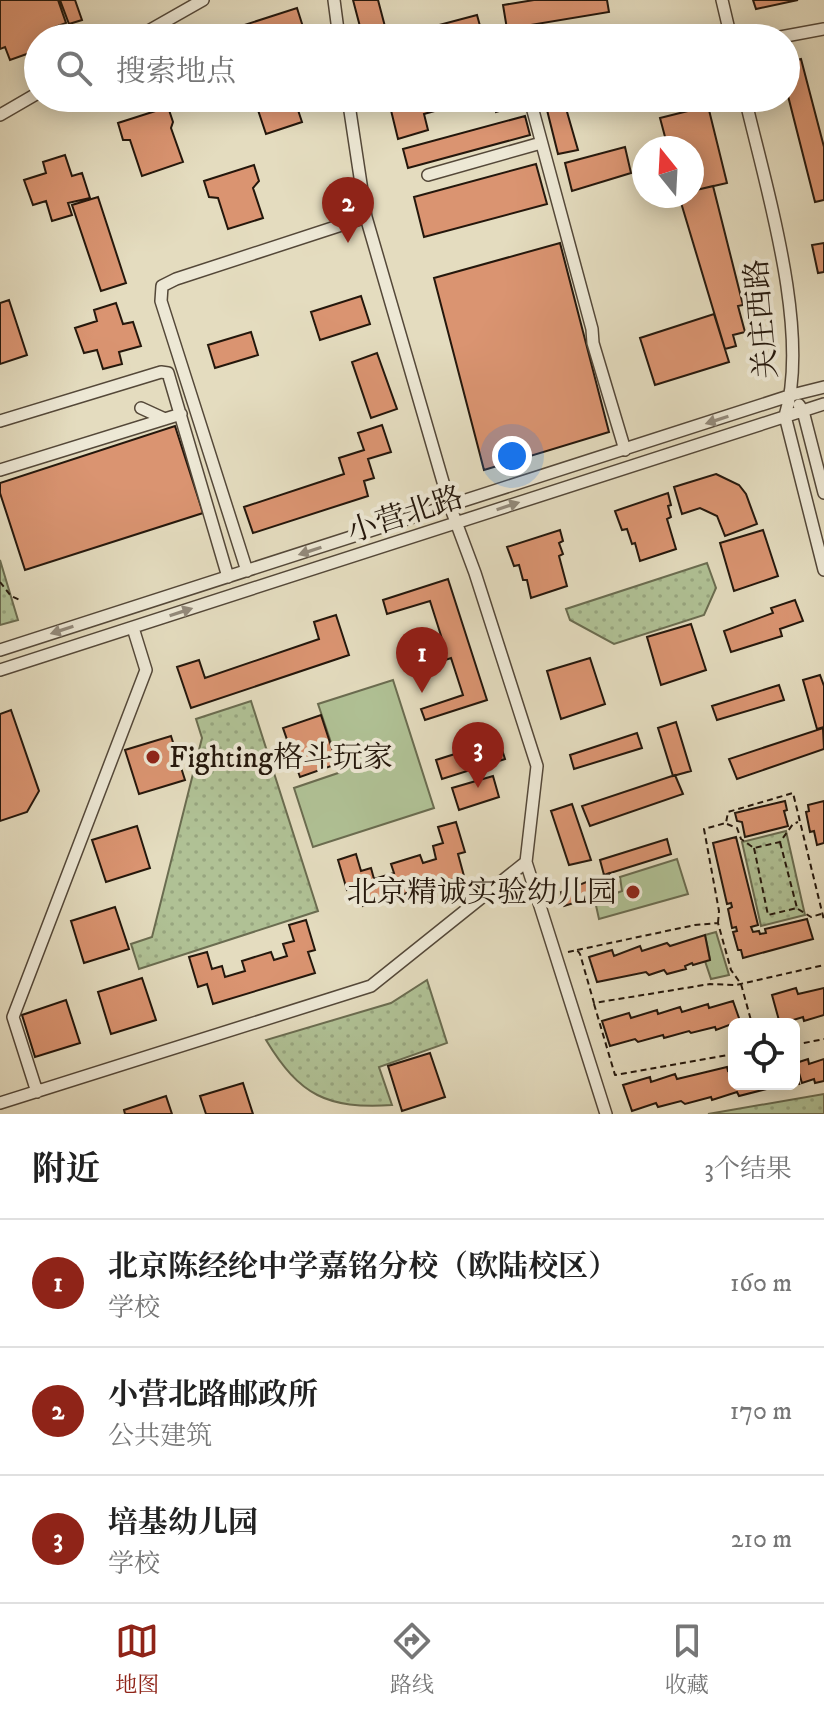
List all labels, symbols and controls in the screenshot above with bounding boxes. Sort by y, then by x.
search box [24,24,800,112]
icon: search [52,46,96,90]
text: 搜索地点 [116,54,236,91]
north arrow [632,136,704,208]
pin: 2 [322,177,374,243]
street label: 关庄西路 [739,257,786,380]
one-way arrow [705,414,729,426]
your location [492,436,532,476]
street label: 小营北路 [343,479,468,552]
one-way arrow [496,499,520,512]
one-way arrow [298,545,322,558]
one-way arrow [169,605,193,618]
one-way arrow [50,624,74,637]
pin: 1 [396,627,448,693]
pin: 3 [452,722,504,788]
place label: Fighting格斗玩家 [169,740,393,777]
marker: Fighting格斗玩家 [144,748,162,766]
place label: 北京精诚实验幼儿园 [347,875,617,912]
marker: 北京精诚实验幼儿园 [624,883,642,901]
map controls [728,1018,800,1090]
button: locate [728,1018,800,1090]
text: 附近 [32,1149,100,1191]
text: 3个结果 [704,1153,792,1186]
text: 北京陈经纶中学嘉铭分校（欧陆校区） [108,1249,618,1286]
text: 1 [53,1267,63,1300]
text: 160 m [730,1267,792,1300]
text: 学校 [108,1292,160,1325]
text: 小营北路邮政所 [108,1377,318,1414]
text: 2 [52,1395,64,1428]
text: 170 m [730,1395,792,1428]
text: 公共建筑 [108,1420,212,1453]
text: 培基幼儿园 [108,1505,258,1542]
text: 3 [53,1523,63,1556]
text: 210 m [731,1523,792,1556]
text: 学校 [108,1548,160,1581]
tab: 地图 [115,1619,159,1699]
tab: 路线 [390,1619,434,1699]
tab: 收藏 [665,1619,709,1699]

